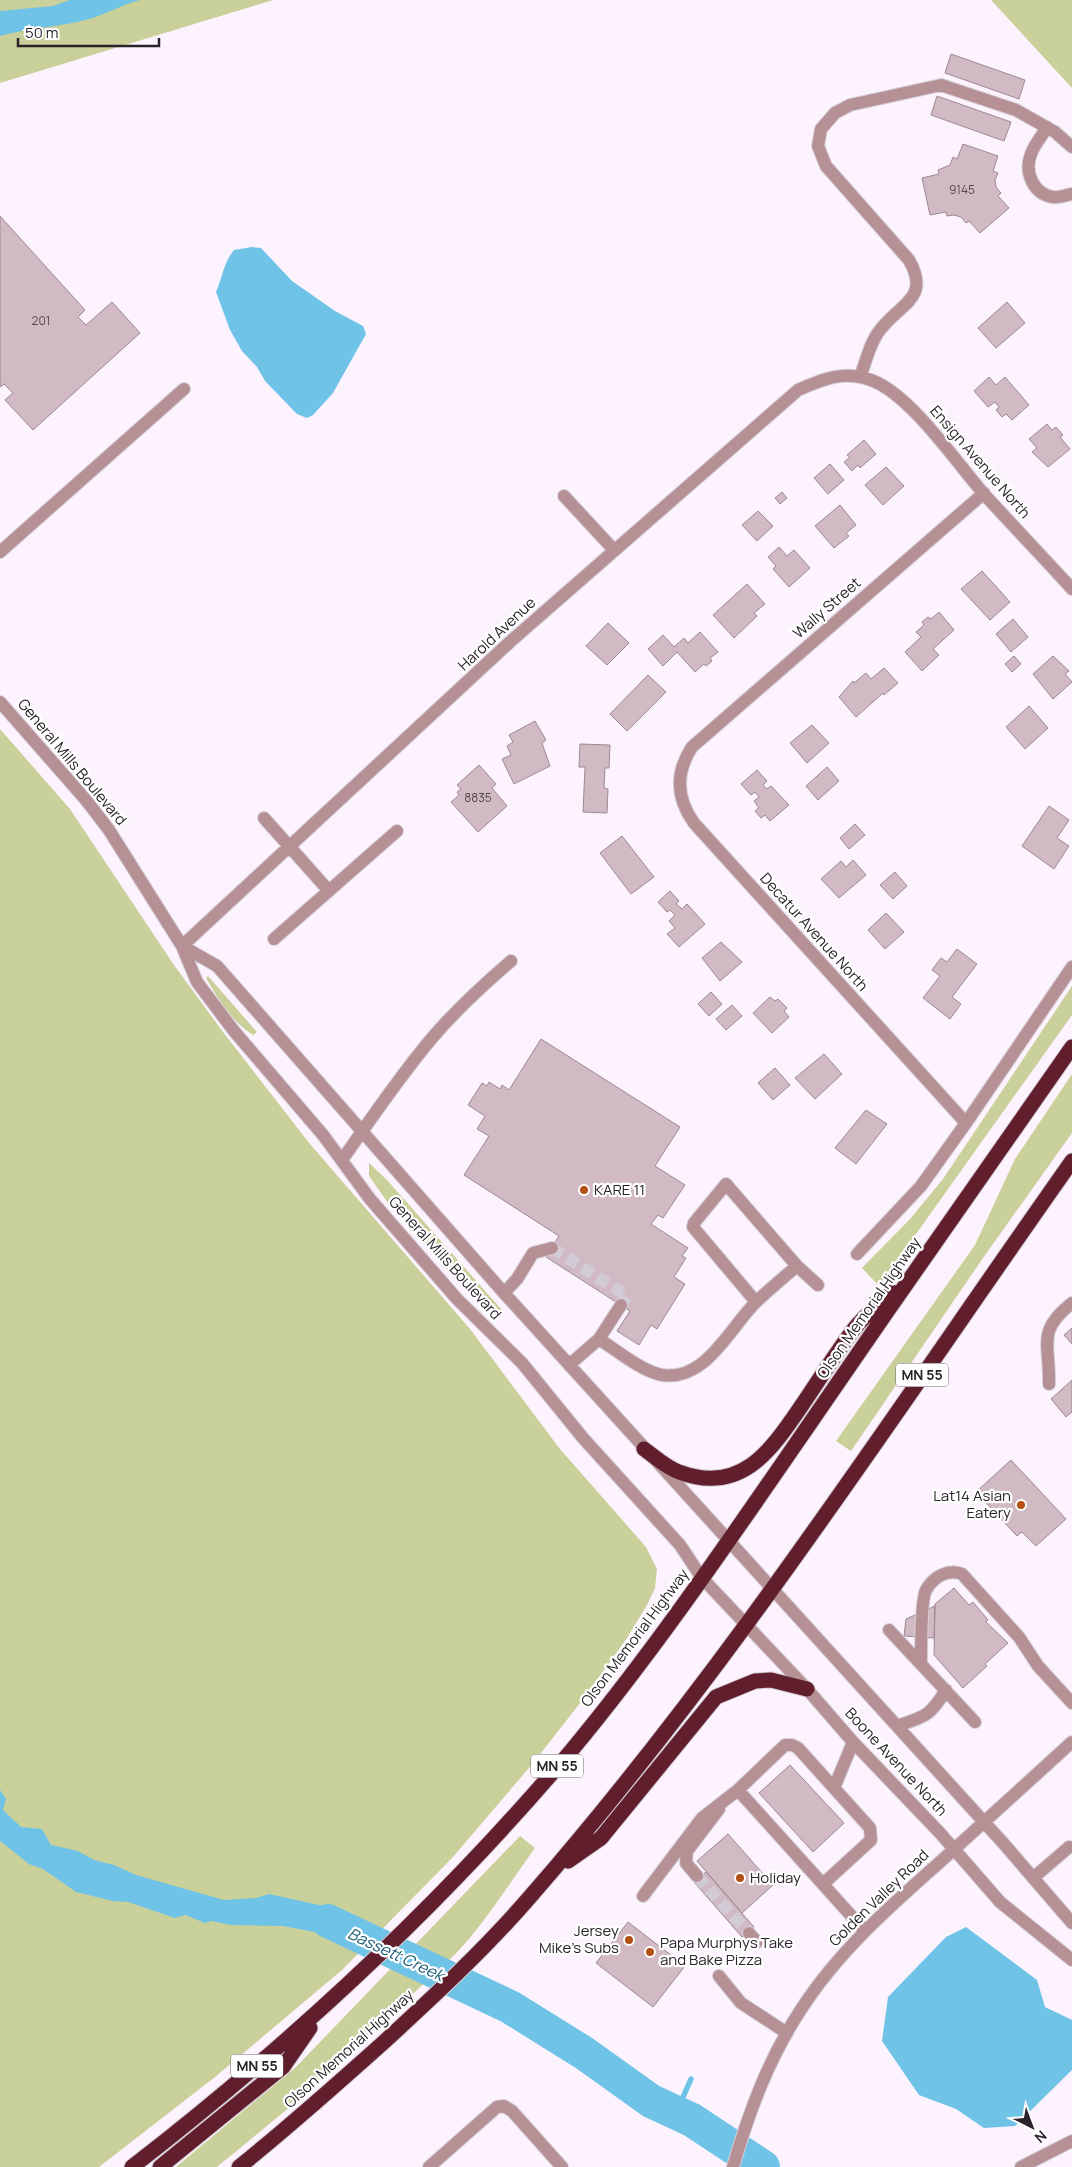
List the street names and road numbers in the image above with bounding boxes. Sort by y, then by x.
street label: Ensign Avenue North [925,401,1035,523]
street label: Wally Street [788,572,865,643]
street label: Harold Avenue [453,592,540,675]
street label: General Mills Boulevard [13,694,132,829]
street label: Decatur Avenue North [756,868,873,995]
street label: General Mills Boulevard [384,1191,506,1324]
street label: Olson Memorial Highway [812,1233,925,1382]
road number: MN 55 [896,1364,948,1386]
street label: Olson Memorial Highway [576,1564,694,1711]
street label: Boone Avenue North [840,1703,952,1821]
road number: MN 55 [531,1754,583,1778]
street label: Golden Valley Road [824,1845,933,1951]
street label: Olson Memorial Highway [279,1985,418,2113]
road number: MN 55 [231,2054,283,2078]

